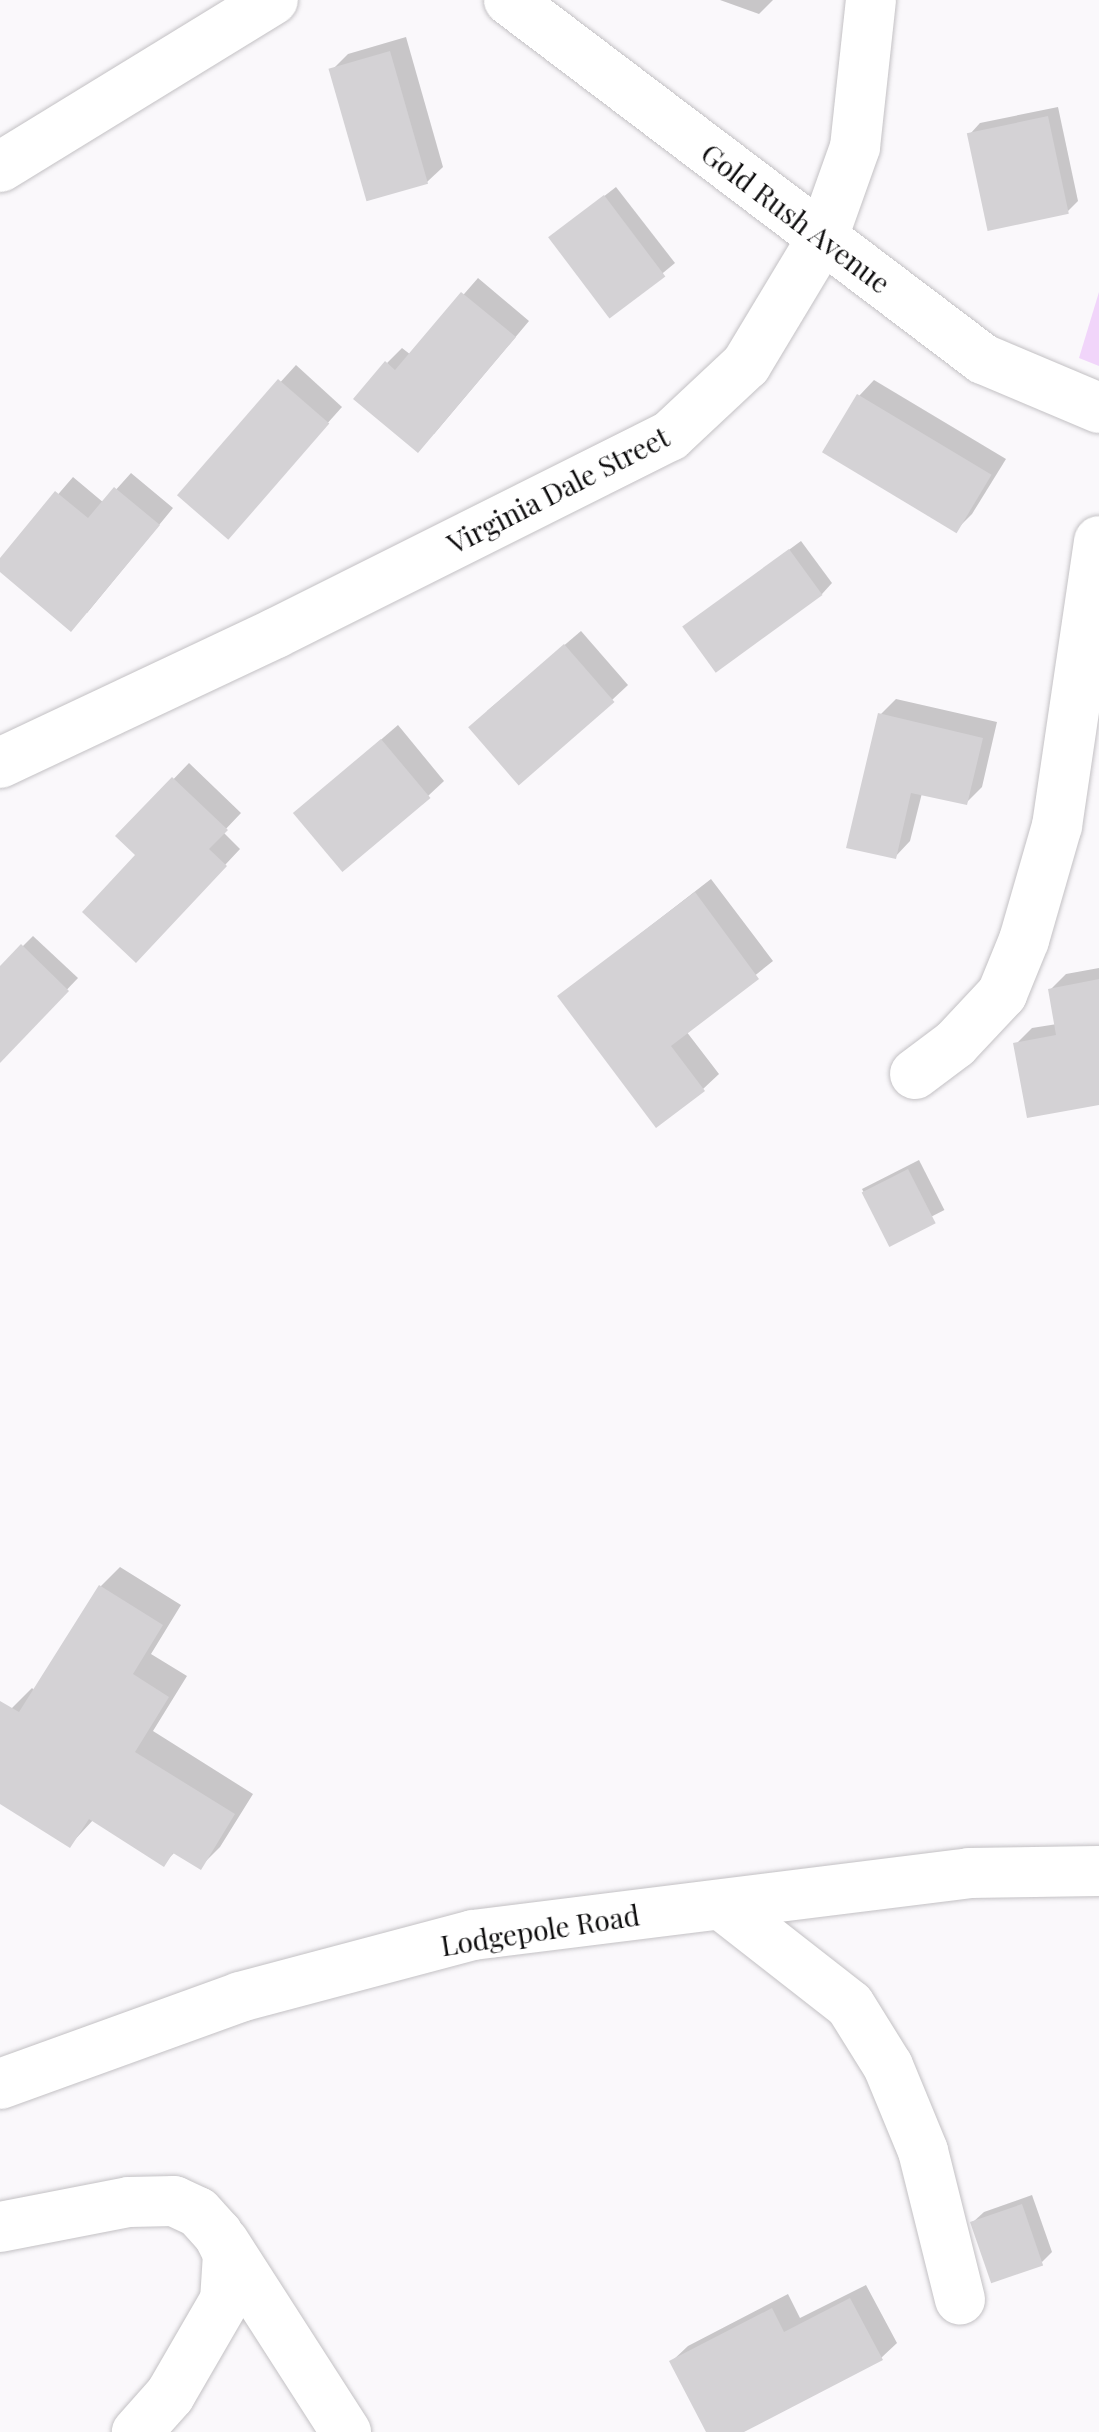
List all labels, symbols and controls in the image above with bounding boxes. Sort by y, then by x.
street label: Gold Rush Avenue [695,136,897,300]
street label: Virginia Dale Street [441,420,675,560]
street label: Lodgepole Road [438,1898,642,1962]

